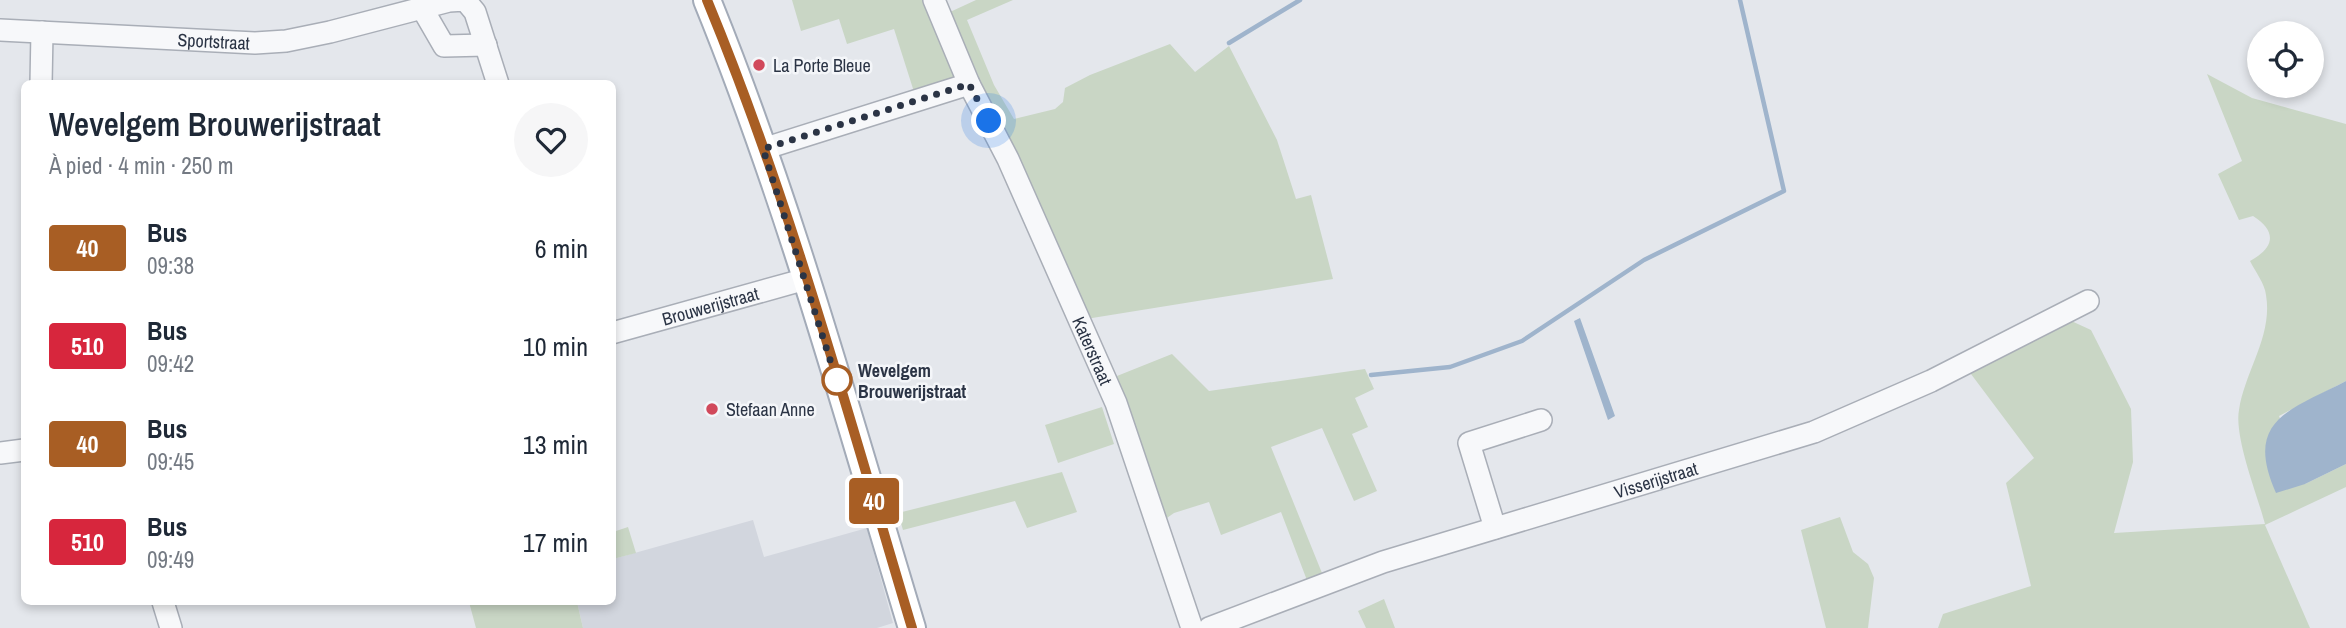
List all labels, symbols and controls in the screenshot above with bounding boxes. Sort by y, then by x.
map controls [2247,21,2324,98]
button: locate [2247,21,2324,98]
street label: Sportstraat [177,27,250,55]
place label: La Porte Bleue [773,53,871,78]
marker: La Porte Bleue [751,57,767,73]
text: Wevelgem Brouwerijstraat [49,102,381,146]
button: heart [514,103,588,177]
your location [971,103,1006,138]
text: À pied · 4 min · 250 m [49,150,234,181]
text: Bus [147,215,187,250]
text: 6 min [535,231,588,266]
text: 40 [77,232,98,264]
text: 09:38 [147,250,194,281]
street label: Brouwerijstraat [659,280,761,331]
street label: Katerstraat [1067,312,1119,389]
text: Bus [147,313,187,348]
text: 10 min [523,329,588,364]
text: 510 [71,330,104,362]
text: 09:42 [147,348,194,379]
place label: Wevelgem Brouwerijstraat [858,358,966,404]
marker: Wevelgem Brouwerijstraat [822,365,852,395]
place label: Stefaan Anne [726,397,815,422]
marker: Stefaan Anne [704,401,720,417]
text: Bus [147,411,187,446]
text: 13 min [523,427,588,462]
text: 40 [77,428,98,460]
text: 09:45 [147,446,194,477]
street label: Visserijstraat [1611,455,1701,504]
line badge: 40 [842,478,906,524]
text: 40 [863,485,885,517]
text: Bus [147,509,187,544]
text: 17 min [523,525,588,560]
text: 510 [71,526,104,558]
text: 09:49 [147,544,194,575]

